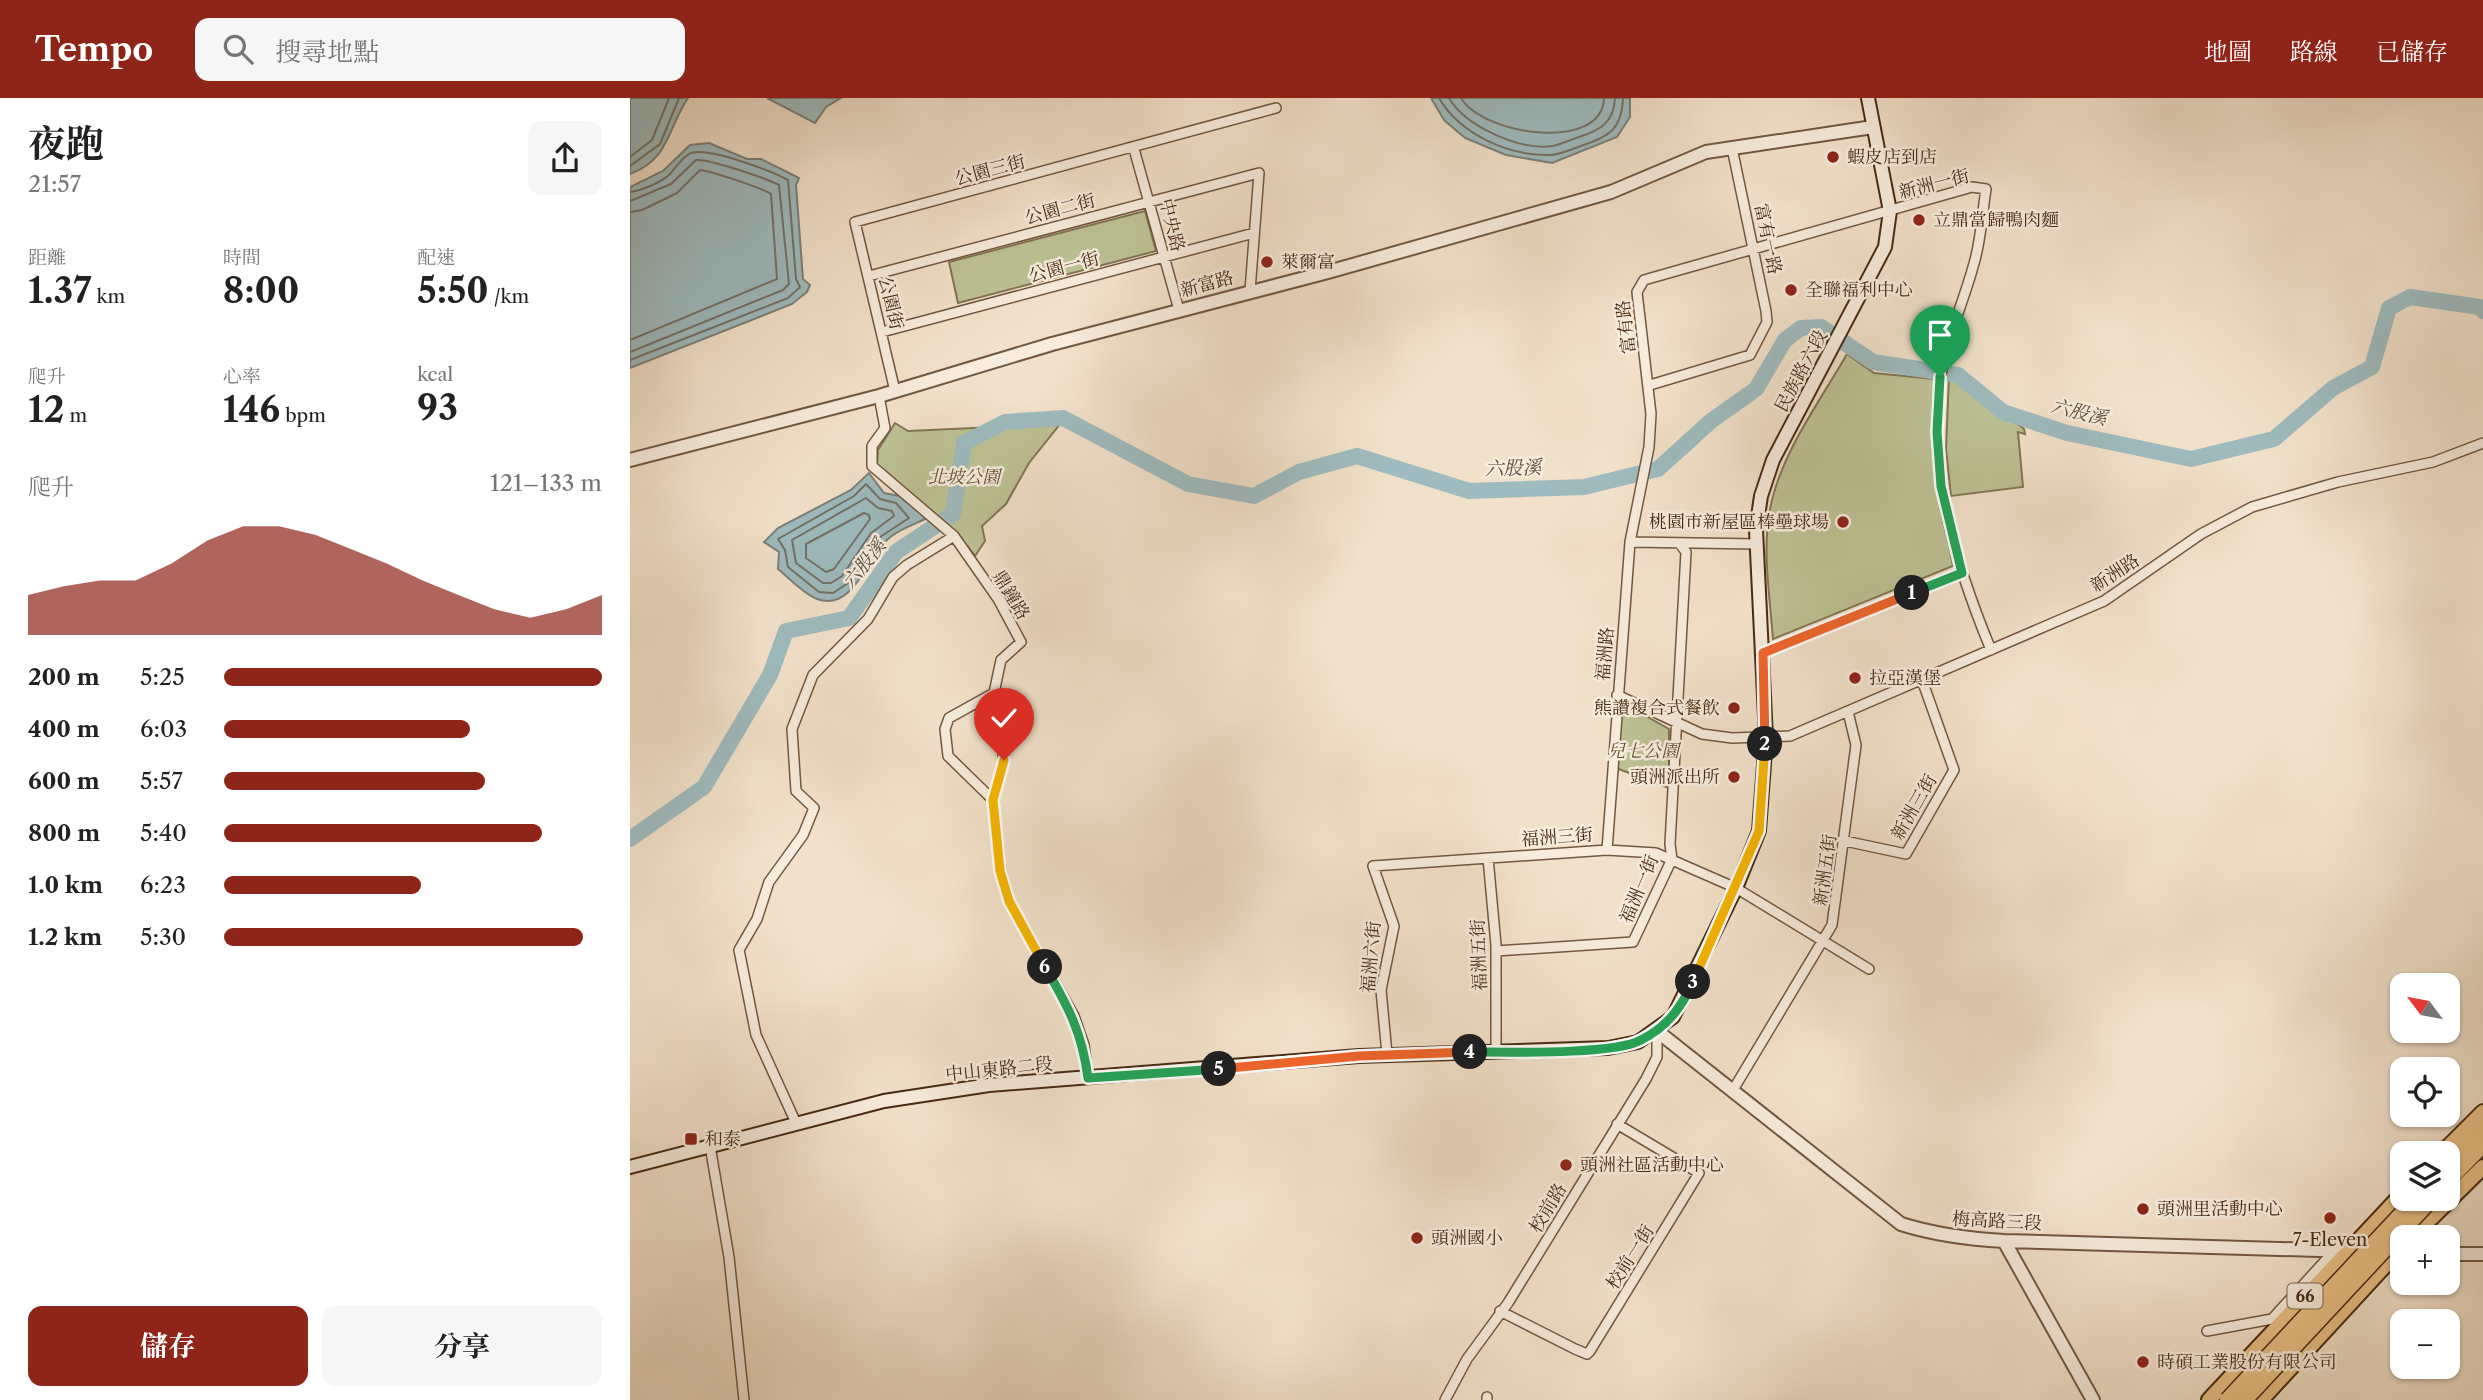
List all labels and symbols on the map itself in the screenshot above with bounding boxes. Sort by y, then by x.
place label: 蝦皮店到店 [1847,146,1937,168]
marker: 蝦皮店到店 [1825,149,1841,165]
street label: 公園三街 [952,150,1028,190]
street label: 新洲一街 [1896,165,1972,203]
street label: 公園二街 [1022,189,1098,229]
street label: 中央路 [1155,196,1189,254]
street label: 富有一路 [1750,201,1786,277]
place label: 立鼎當歸鴨肉麵 [1933,209,2059,231]
marker: 立鼎當歸鴨肉麵 [1911,212,1927,228]
street label: 公園一街 [1026,247,1102,287]
place label: 萊爾富 [1281,251,1335,273]
marker: 萊爾富 [1259,254,1275,270]
street label: 新富路 [1178,266,1236,302]
street label: 公園街 [874,274,908,332]
place label: 全聯福利中心 [1805,279,1913,301]
marker: 全聯福利中心 [1783,282,1799,298]
street label: 富有路 [1612,299,1640,355]
pin [1910,305,1970,377]
street label: 民族路六段 [1770,326,1832,416]
water label: 六股溪 [2049,394,2111,431]
water label: 六股溪 [1484,455,1544,480]
park label: 北坡公園 [928,466,1003,488]
place label: 桃園市新屋區棒壘球場 [1649,511,1829,533]
marker: 桃園市新屋區棒壘球場 [1835,514,1851,530]
water label: 六股溪 [837,533,892,594]
street label: 新洲路 [2086,549,2144,597]
street label: 鼎鐘路 [988,566,1034,624]
pin: 1 [1894,575,1930,610]
street label: 福洲路 [1592,626,1618,682]
place label: 拉亞漢堡 [1869,667,1941,689]
marker: 拉亞漢堡 [1847,670,1863,686]
pin [974,688,1034,760]
place label: 熊讚複合式餐飲 [1594,697,1720,719]
marker: 熊讚複合式餐飲 [1726,700,1742,716]
pin: 2 [1748,726,1782,762]
park label: 兒七公園 [1607,740,1682,762]
place label: 頭洲派出所 [1630,766,1720,788]
marker: 頭洲派出所 [1726,769,1742,785]
street label: 新洲三街 [1886,770,1942,844]
street label: 福洲三街 [1520,824,1594,850]
street label: 新洲五街 [1809,833,1841,907]
street label: 福洲一街 [1615,852,1663,926]
street label: 福洲五街 [1467,919,1491,991]
street label: 福洲六街 [1357,920,1385,994]
pin: 6 [1028,950,1062,984]
pin: 3 [1676,964,1710,1000]
north arrow [2390,973,2460,1043]
pin: 4 [1452,1034,1488,1070]
street label: 中山東路二段 [944,1052,1054,1086]
pin: 5 [1202,1052,1236,1086]
place label: 和泰 [705,1128,741,1150]
marker: 和泰 [683,1131,699,1147]
place label: 頭洲社區活動中心 [1580,1154,1724,1176]
marker: 頭洲社區活動中心 [1558,1157,1574,1173]
street label: 校前路 [1525,1179,1571,1237]
place label: 頭洲里活動中心 [2157,1198,2283,1220]
marker: 頭洲里活動中心 [2135,1201,2151,1217]
street label: 梅高路三段 [1951,1208,2043,1234]
marker: 7-Eleven [2322,1210,2338,1226]
street label: 校前一街 [1602,1221,1658,1293]
place label: 頭洲國小 [1431,1227,1503,1249]
place label: 7-Eleven [2293,1229,2367,1251]
marker: 頭洲國小 [1409,1230,1425,1246]
road number: 66 [2288,1284,2322,1308]
place label: 時碩工業股份有限公司 [2157,1351,2337,1373]
marker: 時碩工業股份有限公司 [2135,1354,2151,1370]

